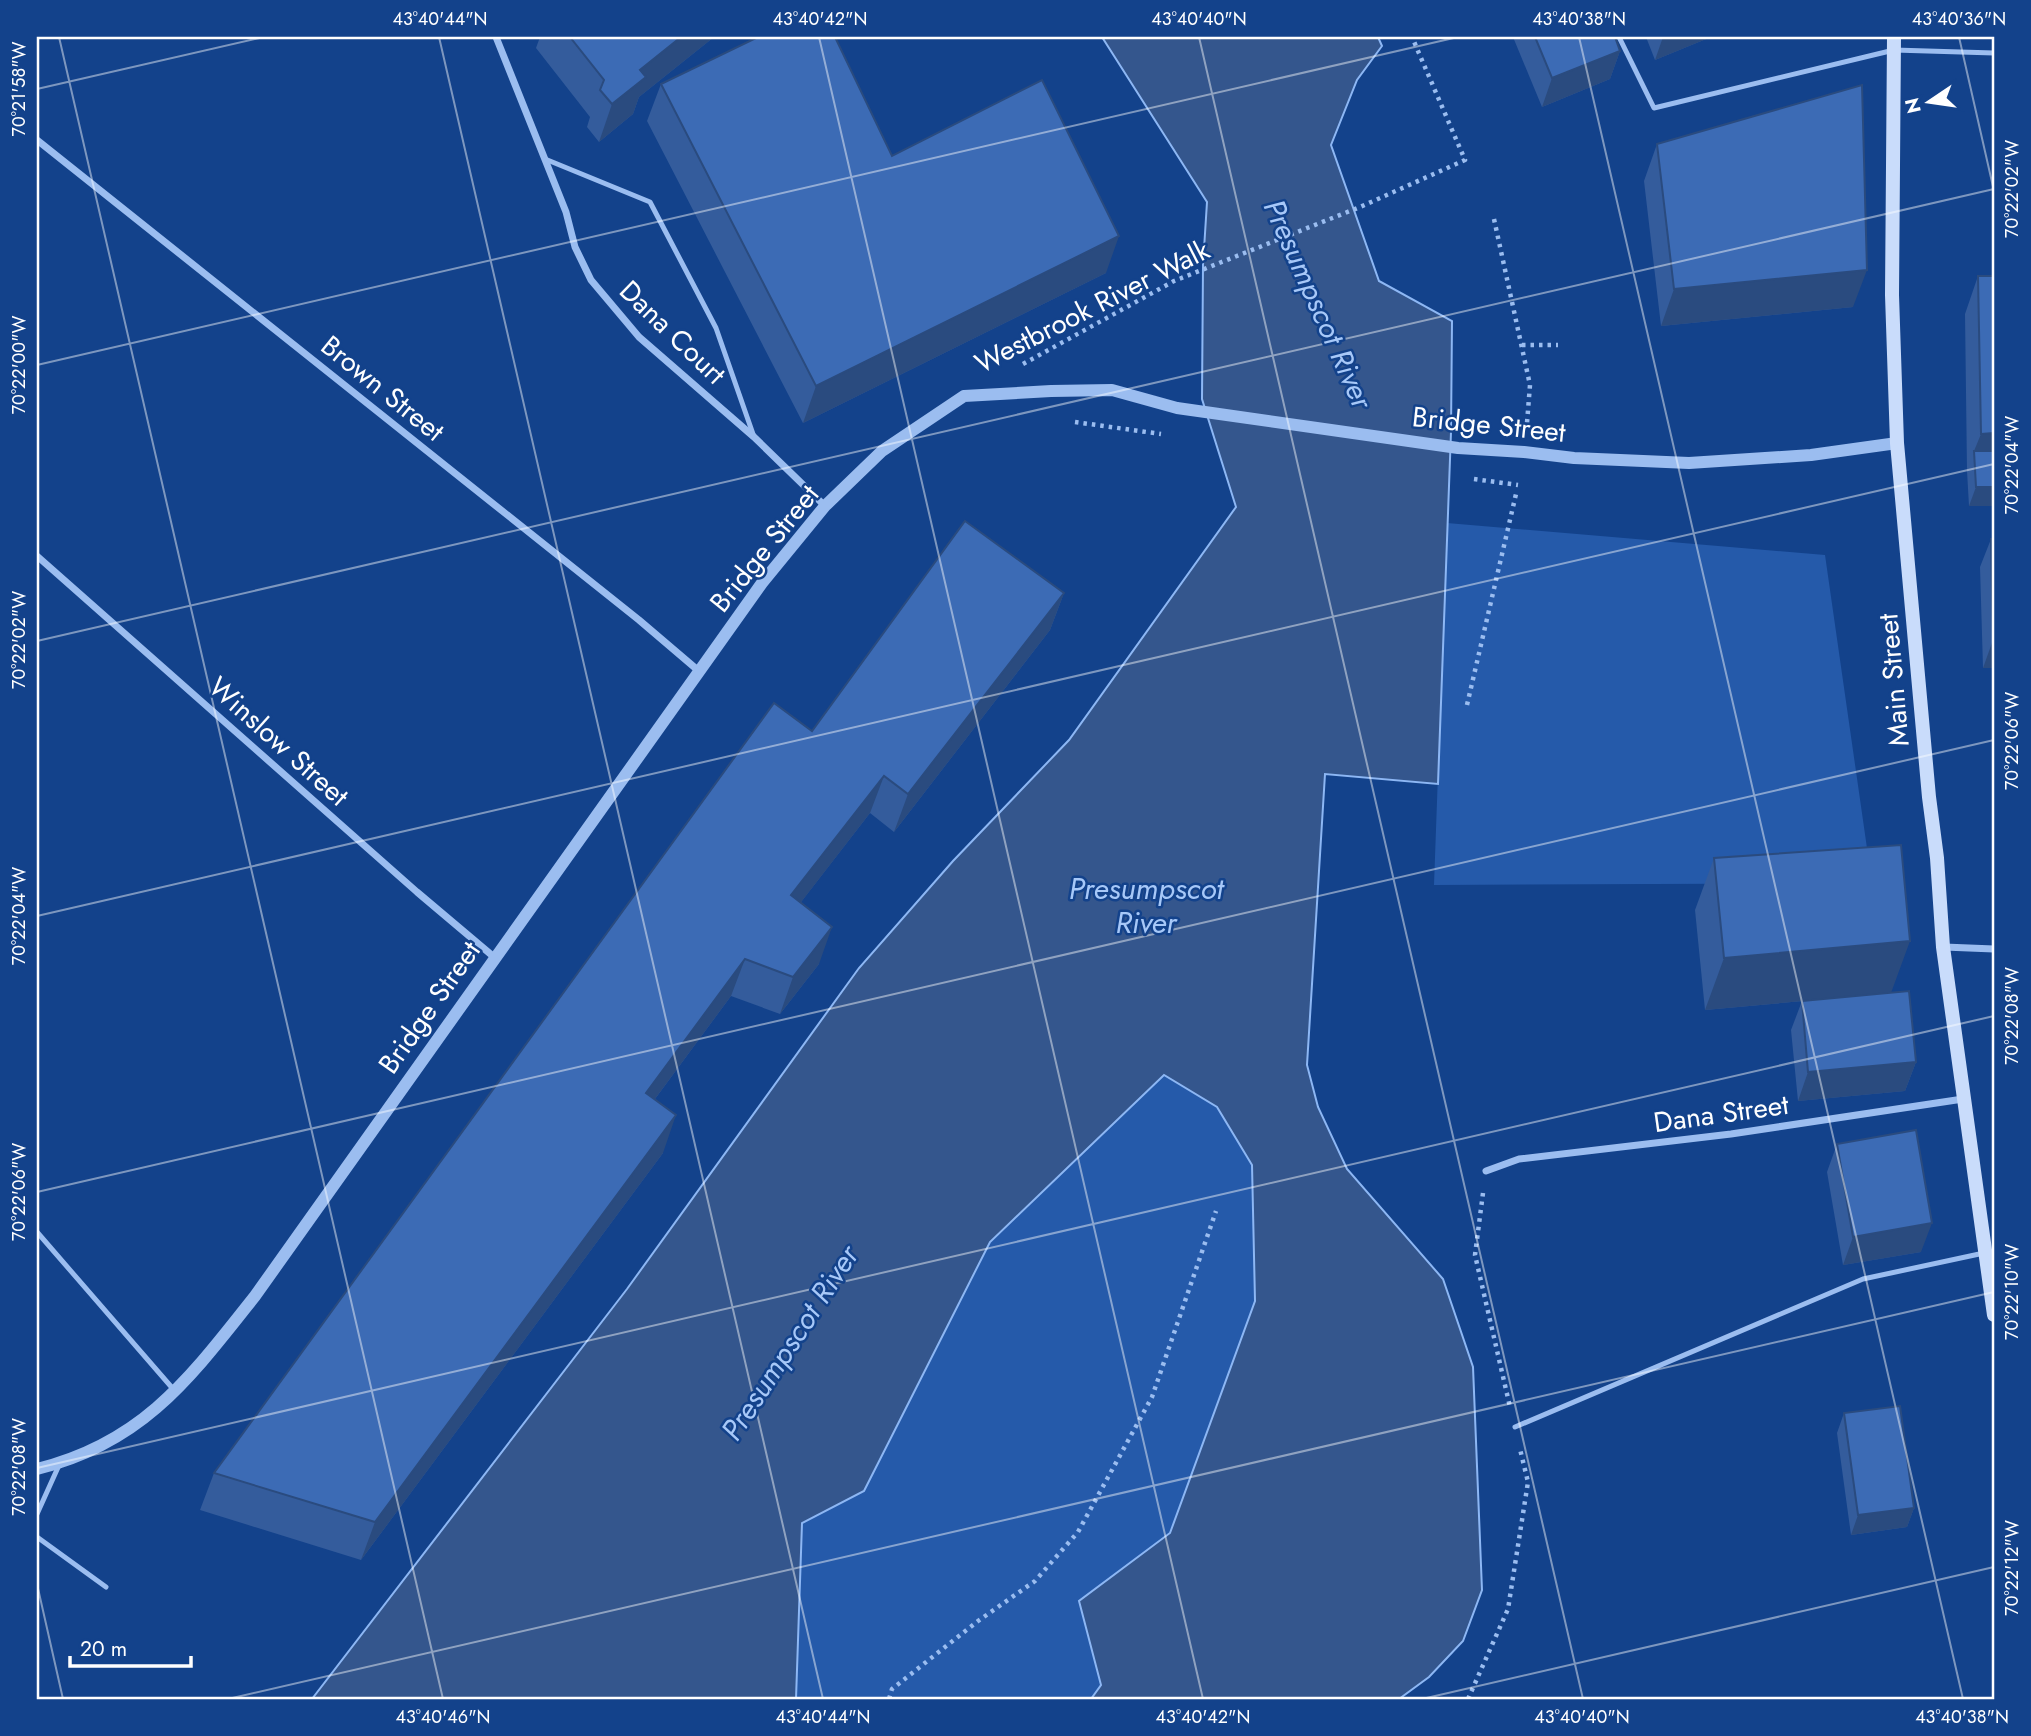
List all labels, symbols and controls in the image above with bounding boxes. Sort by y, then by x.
text: 43°40'44"N [392,6,488,32]
text: 43°40'42"N [773,6,867,32]
text: 43°40'40"N [1151,6,1247,32]
text: 43°40'38"N [1532,6,1626,32]
text: 43°40'36"N [1912,6,2006,32]
text: 70°21'58"W [6,41,32,136]
north arrow [1895,66,1965,136]
text: N [1898,95,1928,116]
text: 70°22'02"W [1999,140,2025,238]
water label: Presumpscot River [1253,192,1385,417]
street label: Westbrook River Walk [968,229,1217,383]
street label: Dana Court [610,271,735,394]
text: 70°22'00"W [6,315,32,414]
street label: Brown Street [312,326,454,451]
street label: Bridge Street [1410,396,1568,453]
text: 70°22'04"W [1999,416,2025,514]
street label: Bridge Street [700,475,829,621]
text: 70°22'02"W [6,591,32,689]
street label: Main Street [1867,611,1920,748]
street label: Winslow Street [199,667,358,816]
text: 70°22'06"W [1999,692,2025,790]
text: 70°22'04"W [6,867,32,965]
water label: Presumpscot River [1069,867,1225,944]
street label: Bridge Street [368,932,491,1082]
text: 70°22'08"W [1999,967,2025,1065]
street label: Dana Street [1651,1084,1791,1143]
text: 70°22'06"W [6,1143,32,1241]
water label: Presumpscot River [710,1235,870,1449]
text: 70°22'10"W [1999,1244,2025,1340]
text: 70°22'08"W [6,1418,32,1516]
text: 70°22'12"W [1999,1520,2025,1616]
scale bar [70,1624,191,1668]
text: 20 m [80,1634,127,1664]
text: 43°40'46"N [396,1704,490,1730]
text: 43°40'44"N [775,1704,871,1730]
text: 43°40'42"N [1156,1704,1250,1730]
text: 43°40'40"N [1534,1704,1630,1730]
text: 43°40'38"N [1915,1704,2009,1730]

